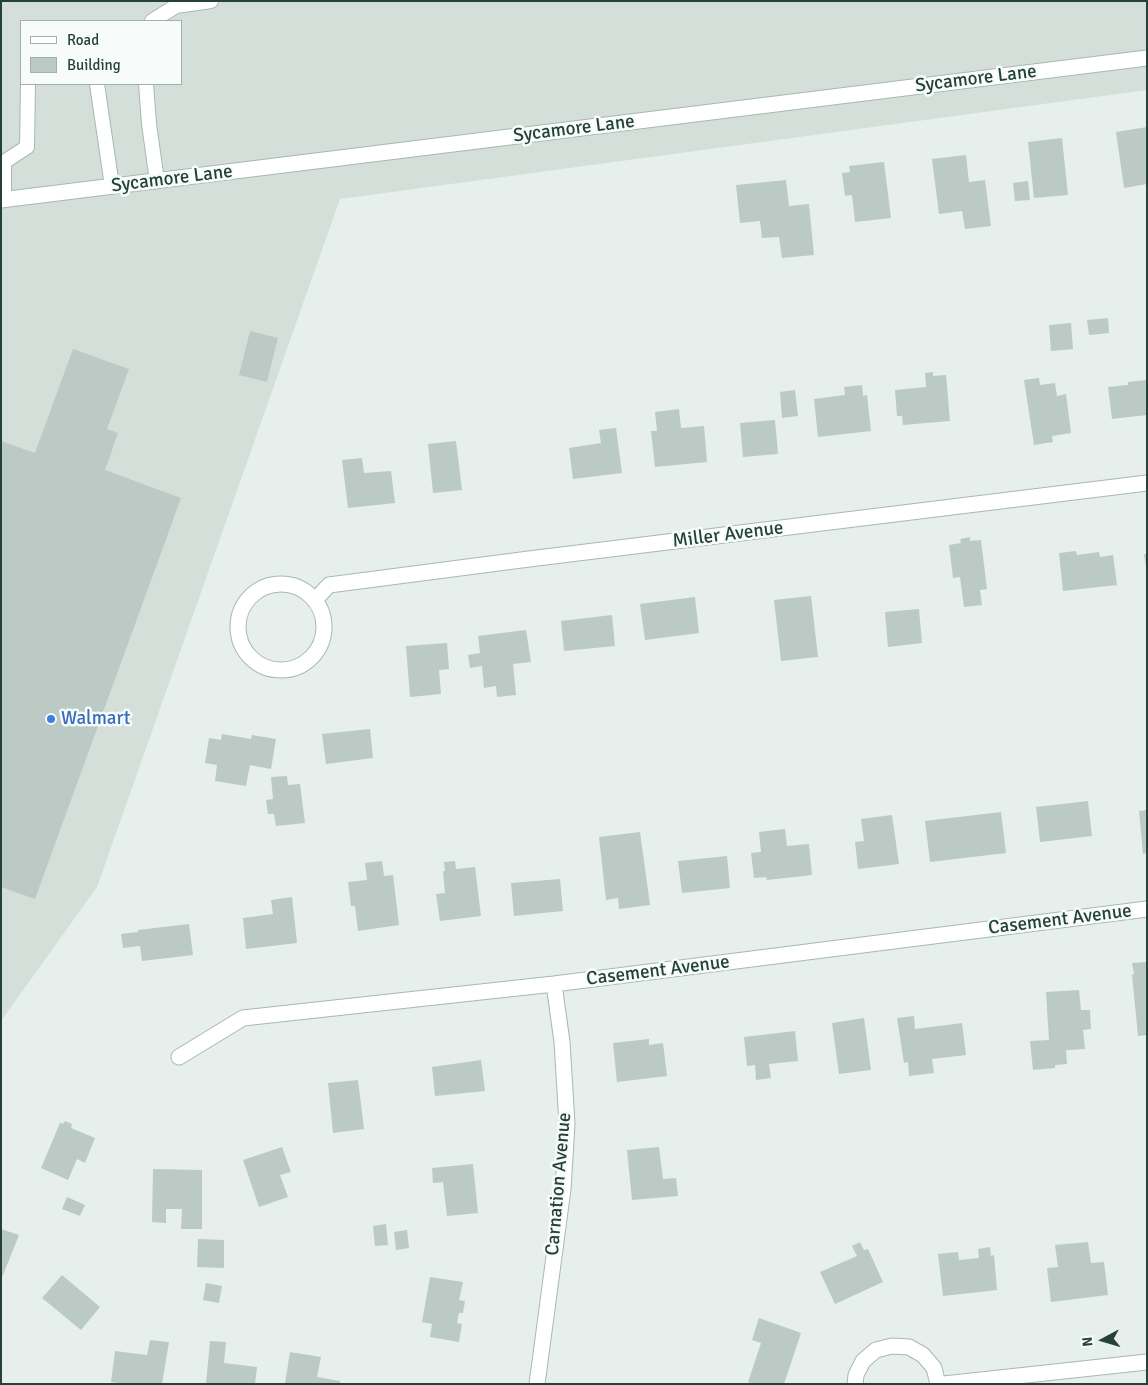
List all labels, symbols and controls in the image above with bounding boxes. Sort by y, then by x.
legend [20,20,182,85]
text: Road [67,31,99,49]
text: Building [67,56,121,74]
street label: Sycamore Lane [914,60,1038,98]
street label: Sycamore Lane [512,110,636,148]
street label: Sycamore Lane [110,160,234,198]
street label: Miller Avenue [671,517,785,553]
place label: Walmart [61,708,130,730]
marker: Walmart [45,713,57,725]
street label: Casement Avenue [987,900,1133,940]
street label: Casement Avenue [585,951,731,991]
street label: Carnation Avenue [541,1111,577,1257]
north arrow [1078,1315,1128,1365]
text: N [1079,1336,1097,1347]

